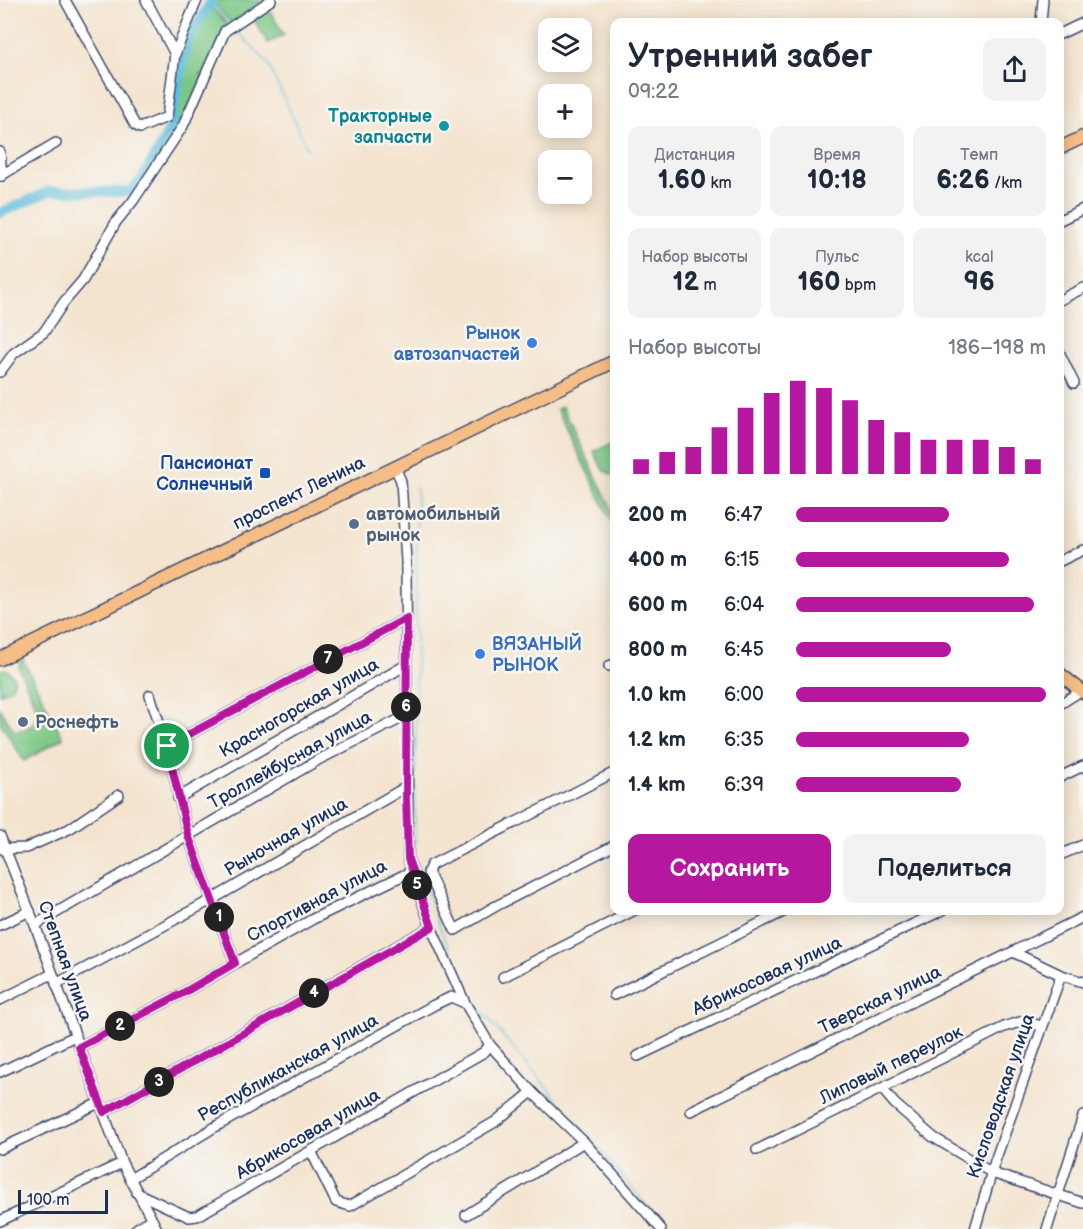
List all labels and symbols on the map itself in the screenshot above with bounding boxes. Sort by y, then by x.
place label: Тракторные запчасти [328,106,432,148]
marker: Тракторные запчасти [437,119,451,133]
place label: Рынок автозапчастей [394,323,520,365]
marker: Рынок автозапчастей [525,336,539,350]
street label: проспект Ленина [229,452,369,534]
place label: Пансионат Солнечный [156,453,253,495]
marker: Пансионат Солнечный [258,466,272,480]
place label: автомобильный рынок [366,504,500,546]
marker: автомобильный рынок [347,517,361,531]
place label: ВЯЗАНЫЙ РЫНОК [492,632,582,676]
pin: 7 [313,644,343,674]
marker: ВЯЗАНЫЙ РЫНОК [473,647,487,661]
street label: Красногорская улица [216,654,383,762]
pin: 6 [391,692,421,722]
street label: Троллейбусная улица [205,706,375,814]
place label: Роснефть [35,712,119,733]
marker: Роснефть [16,715,30,729]
pin [141,720,192,771]
street label: Рыночная улица [221,793,352,881]
street label: Спортивная улица [244,855,391,947]
pin: 5 [402,870,432,900]
street label: Степная улица [34,898,97,1024]
pin: 1 [204,902,234,932]
street label: Абрикосовая улица [688,932,845,1020]
street label: Тверская улица [815,961,945,1039]
pin: 4 [299,978,329,1008]
street label: Республиканская улица [194,1010,382,1126]
pin: 2 [105,1011,135,1041]
street label: Кисловодская улица [963,1011,1039,1181]
street label: Липовый переулок [815,1021,966,1109]
pin: 3 [144,1067,174,1097]
street label: Абрикосовая улица [231,1084,384,1184]
scale bar [18,1187,108,1214]

